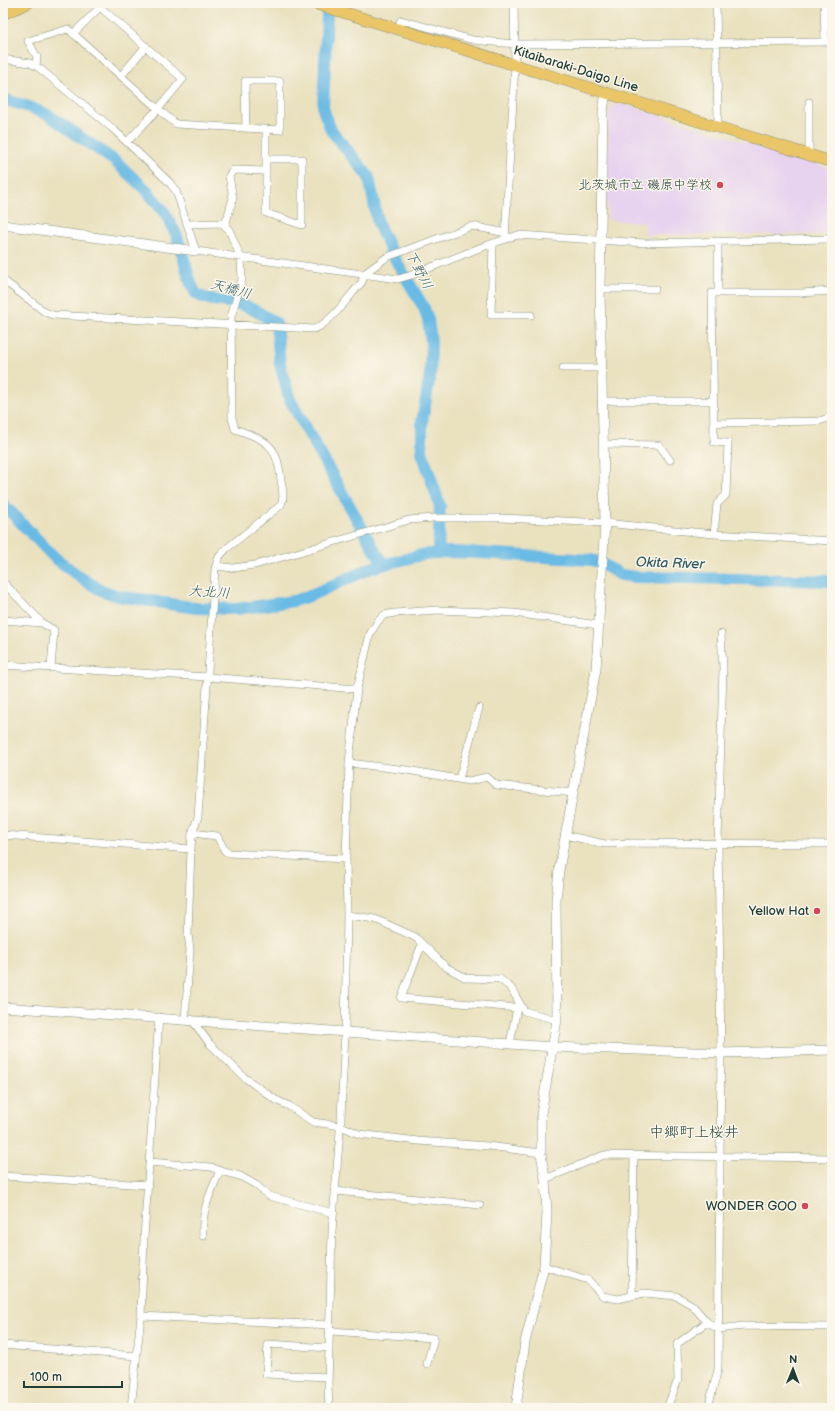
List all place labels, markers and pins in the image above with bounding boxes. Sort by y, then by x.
place label: 北茨城市立 磯原中学校 [578,177,712,193]
marker: 北茨城市立 磯原中学校 [715,180,725,190]
place label: Yellow Hat [748,903,809,919]
marker: Yellow Hat [812,906,822,916]
place label: WONDER GOO [706,1198,797,1214]
marker: WONDER GOO [800,1201,810,1211]

